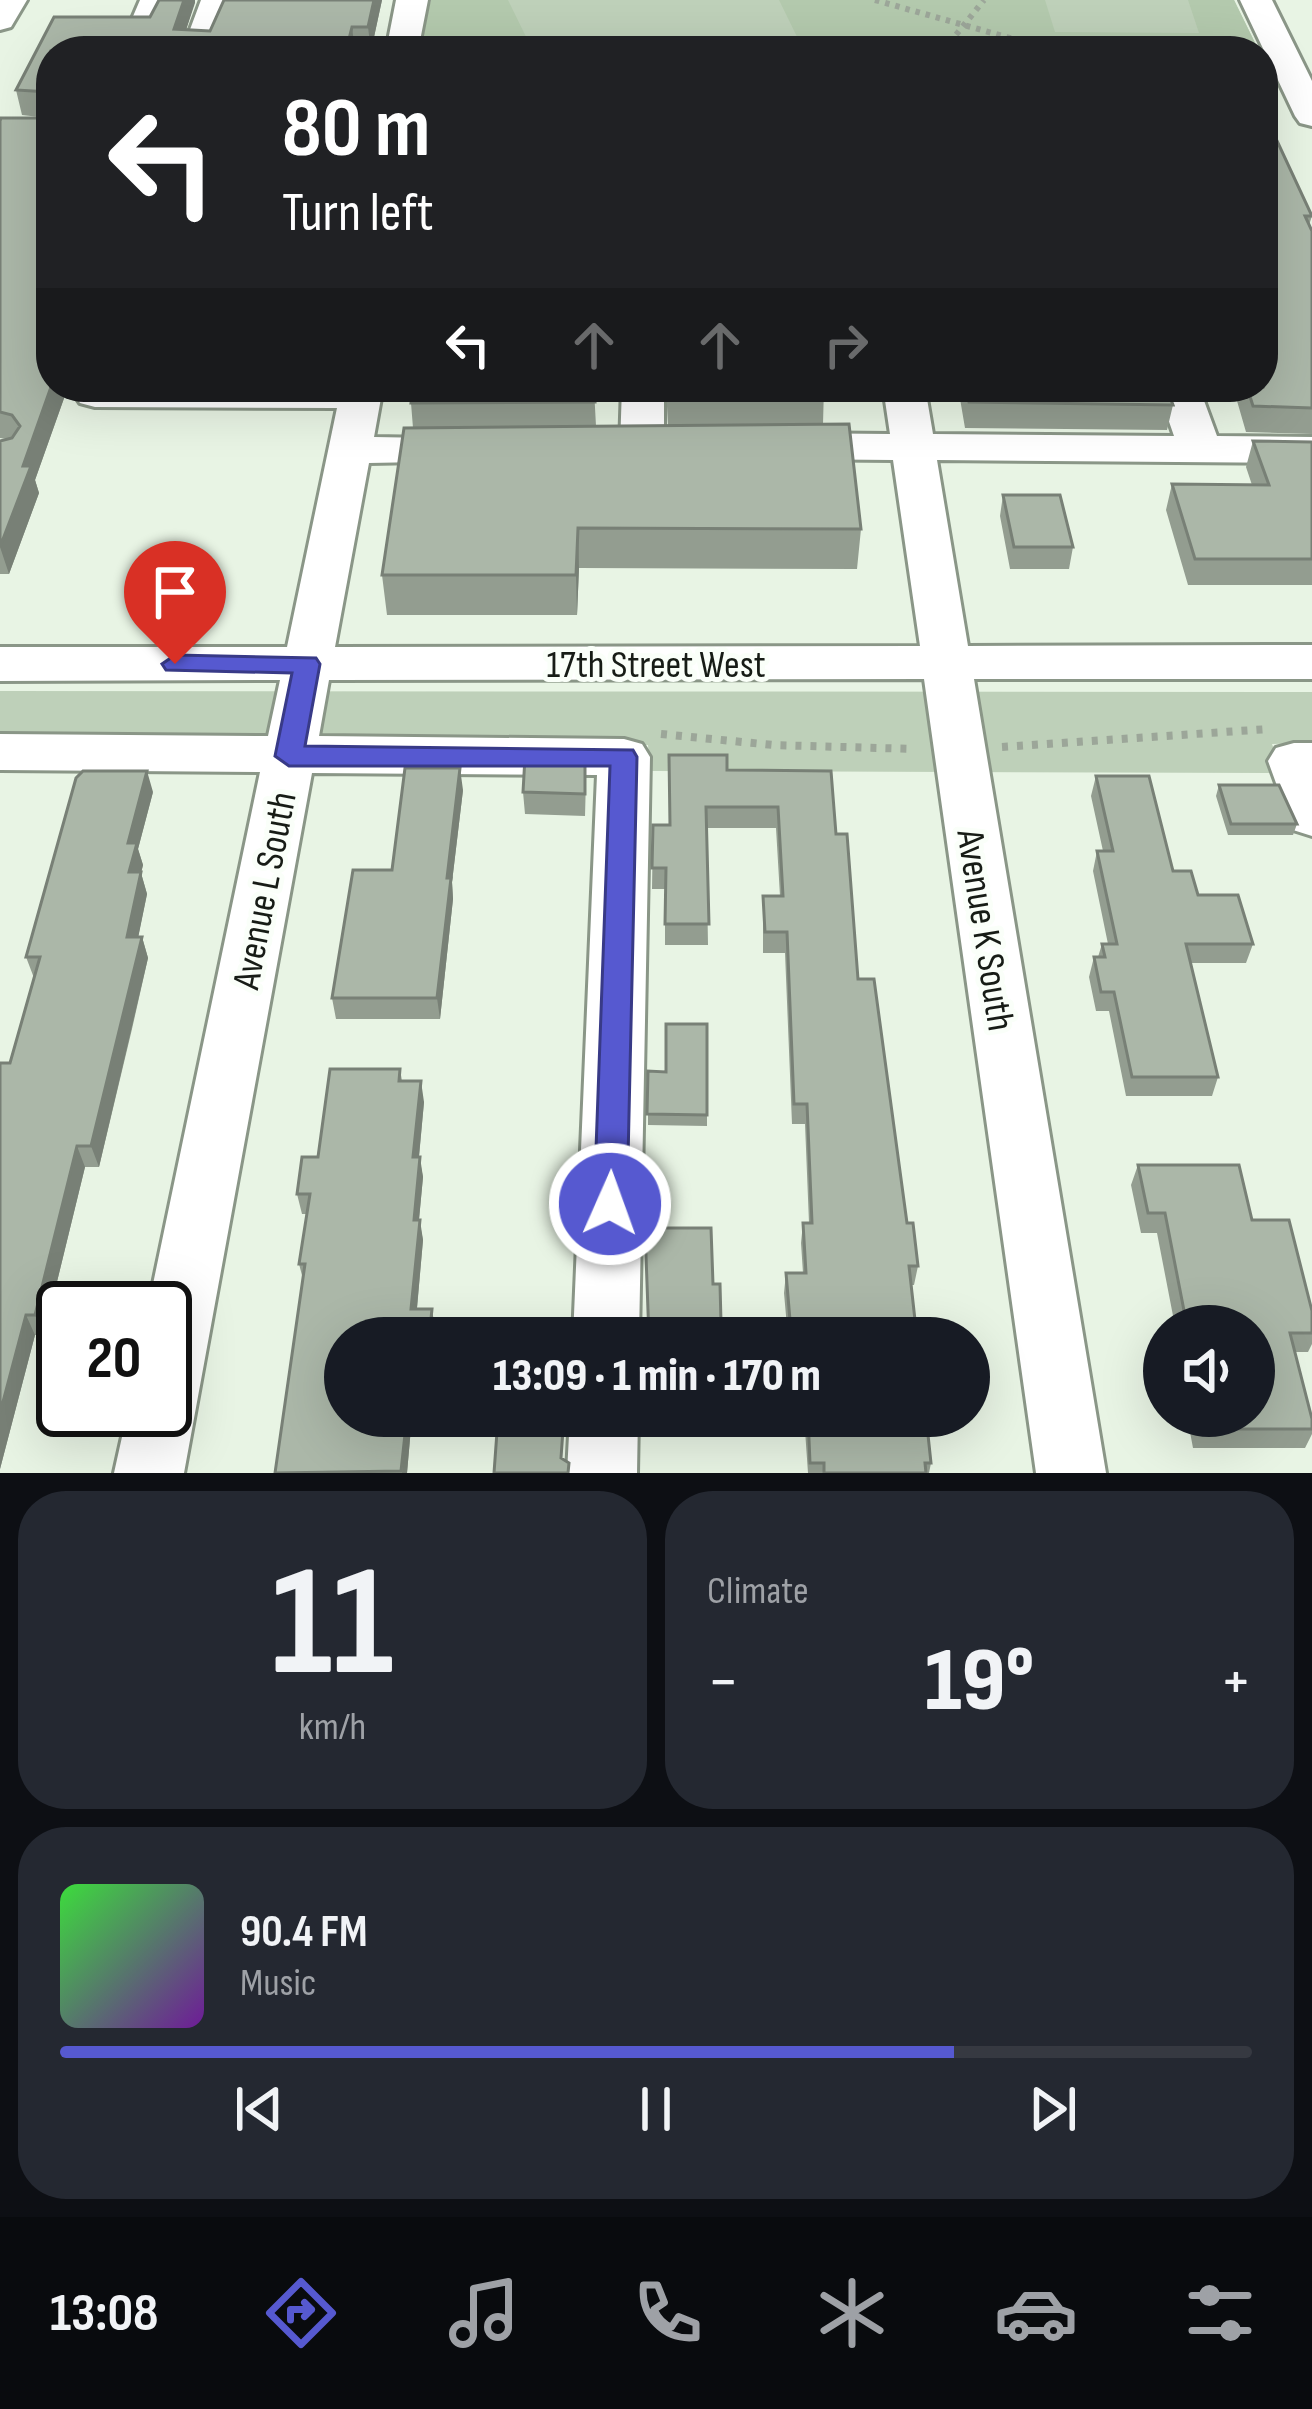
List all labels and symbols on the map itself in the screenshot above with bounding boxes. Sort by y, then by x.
pin [124,541,226,664]
street label: 17th Street West [546,642,766,689]
street label: Avenue L South [223,788,308,994]
street label: Avenue K South [945,825,1024,1034]
position arrow [547,1141,673,1267]
speed limit sign: 20 [36,1281,192,1437]

